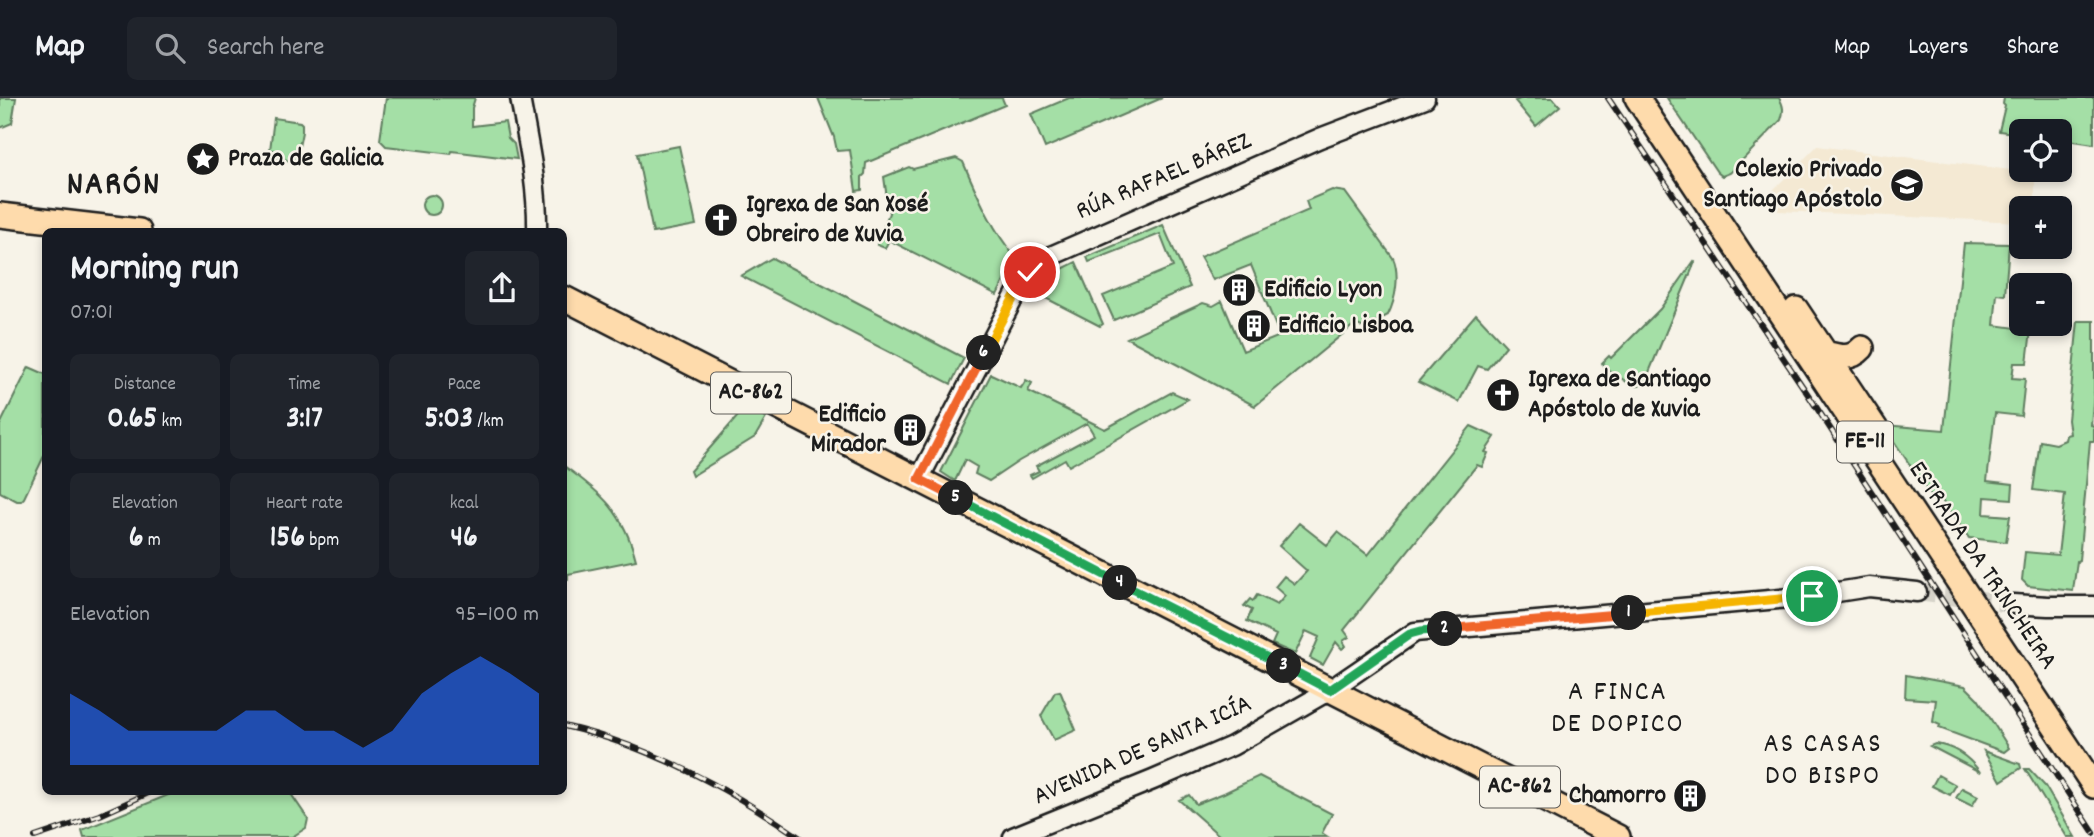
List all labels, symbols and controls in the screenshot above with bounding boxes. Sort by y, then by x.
search box [127,17,617,80]
text: Map [35,25,85,72]
icon: search [151,29,189,67]
text: Search here [207,30,325,67]
text: Map [1834,31,1870,65]
text: Layers [1908,31,1969,65]
text: Share [2007,31,2059,65]
map controls [2009,119,2072,336]
button: locate [2009,119,2072,182]
street label: RÚA RAFAEL BÁREZ [1071,123,1258,231]
place icon: Praza de Galicia [184,140,222,178]
place label: Praza de Galicia [228,141,384,178]
place label: Colexio Privado Santiago Apóstolo [1703,152,1882,219]
district label: NARÓN [67,163,161,210]
school or university icon: Colexio Privado Santiago Apóstolo [1888,166,1926,204]
place label: Igrexa de San Xosé Obreiro de Xuvia [746,187,928,254]
button: + [2009,196,2072,259]
church icon: Igrexa de San Xosé Obreiro de Xuvia [702,201,740,239]
pin [1000,242,1060,302]
text: Morning run [70,243,239,298]
button: share [465,251,539,325]
icon: check [1011,253,1049,291]
building icon: Edificio Lyon [1220,271,1258,309]
place label: Edificio Lyon [1264,272,1382,309]
button: − [2009,273,2072,336]
text: 07:01 [70,297,113,330]
building icon: Edificio Lisboa [1235,307,1273,345]
place label: Edificio Lisboa [1278,308,1414,345]
pin: 6 [967,336,1002,370]
text: 6 [979,339,988,366]
place label: Igrexa de Santiago Apóstolo de Xuvia [1528,362,1712,429]
text: Distance [114,372,176,399]
text: Time [288,372,321,399]
text: Pace [447,372,481,399]
road number: AC-862 [711,372,791,414]
church icon: Igrexa de Santiago Apóstolo de Xuvia [1484,376,1522,414]
place label: Edificio Mirador [811,397,886,464]
text: 0.65 [107,399,157,442]
text: 3:17 [286,399,323,442]
text: 5:03 [425,399,473,442]
text: km [157,409,182,436]
text: /km [473,409,504,436]
building icon: Edificio Mirador [891,411,929,449]
road number: FE-11 [1837,422,1893,463]
street label: ESTRADA DA TRINCHEIRA [1898,454,2066,678]
pin: 5 [939,480,974,516]
text: 5 [951,484,960,511]
text: Elevation [112,491,178,518]
text: Heart rate [266,491,343,518]
text: kcal [450,491,479,518]
text: 6 [129,518,143,561]
text: 156 [270,518,305,561]
text: 46 [451,518,478,561]
text: m [143,528,161,555]
text: bpm [305,528,339,555]
pin: 4 [1102,566,1138,601]
pin [1782,566,1842,626]
text: 4 [1116,569,1123,596]
icon: arrive [1793,577,1831,615]
pin: 1 [1612,596,1646,630]
text: Elevation [70,599,150,632]
text: 95–100 m [455,599,539,632]
text: 1 [1626,599,1631,626]
pin: 2 [1428,612,1462,646]
text: 2 [1440,615,1449,642]
pin: 3 [1266,648,1302,684]
text: 3 [1279,652,1288,679]
district label: A FINCA DE DOPICO [1551,674,1685,746]
street label: AVENIDA DE SANTA ICÍA [1028,686,1258,816]
district label: AS CASAS DO BISPO [1763,726,1883,798]
road number: AC-862 [1480,766,1560,808]
building icon: Chamorro [1671,777,1709,815]
place label: Chamorro [1569,778,1666,815]

